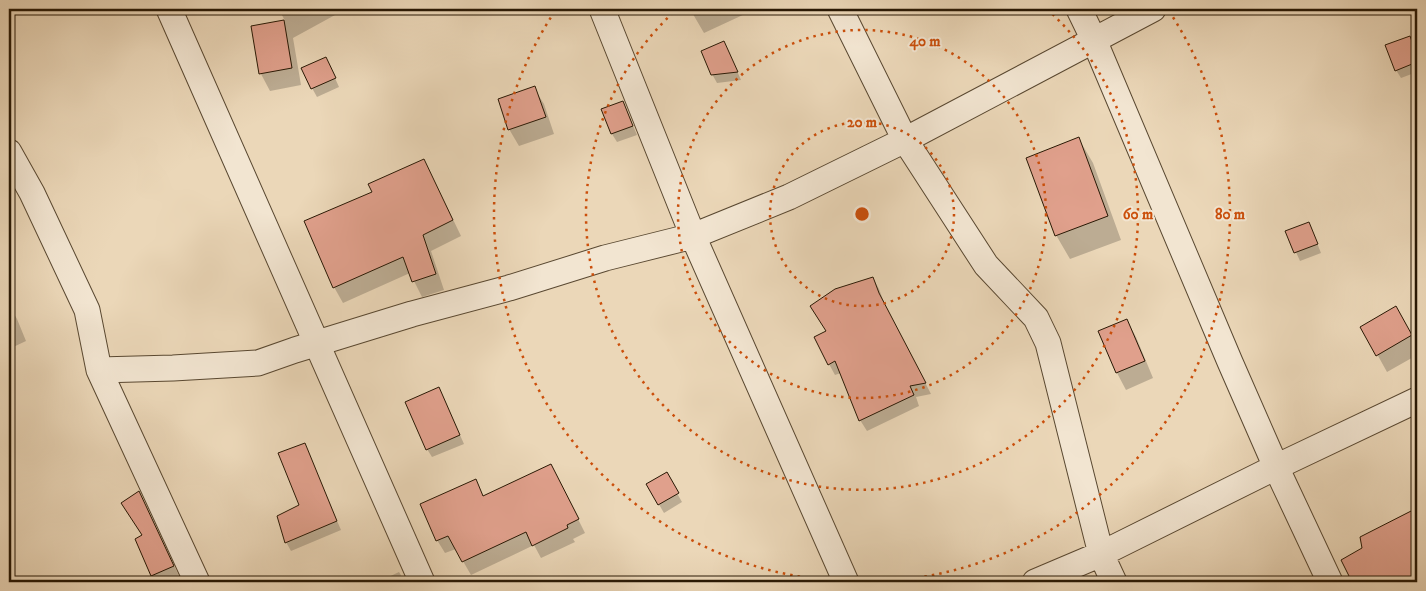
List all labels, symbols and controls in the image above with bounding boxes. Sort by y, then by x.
text: 40 m [908,32,941,51]
text: 20 m [847,113,878,132]
centre of rings [853,205,871,223]
text: 60 m [1123,205,1154,224]
text: 80 m [1215,205,1246,224]

